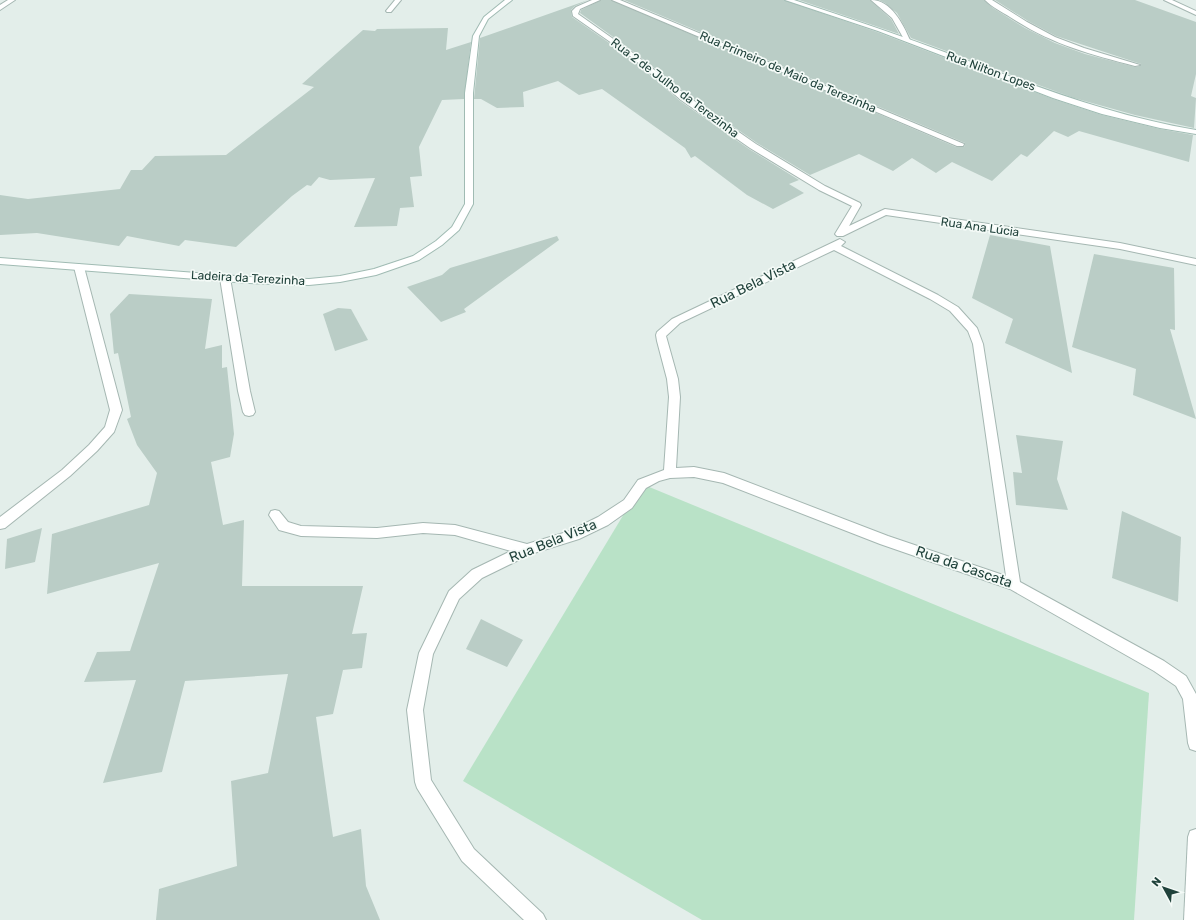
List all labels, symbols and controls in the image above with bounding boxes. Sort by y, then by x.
street label: Rua Primeiro de Maio da Terezinha [698,28,878,116]
street label: Rua 2 de Julho da Terezinha [608,35,742,141]
street label: Rua Nilton Lopes [944,48,1038,94]
street label: Rua Ana Lúcia [940,215,1020,239]
street label: Rua Bela Vista [707,256,799,312]
street label: Ladeira da Terezinha [190,268,306,288]
street label: Rua Bela Vista [507,516,599,566]
street label: Rua da Cascata [913,543,1015,591]
north arrow [1144,868,1184,908]
text: N [1149,875,1164,889]

